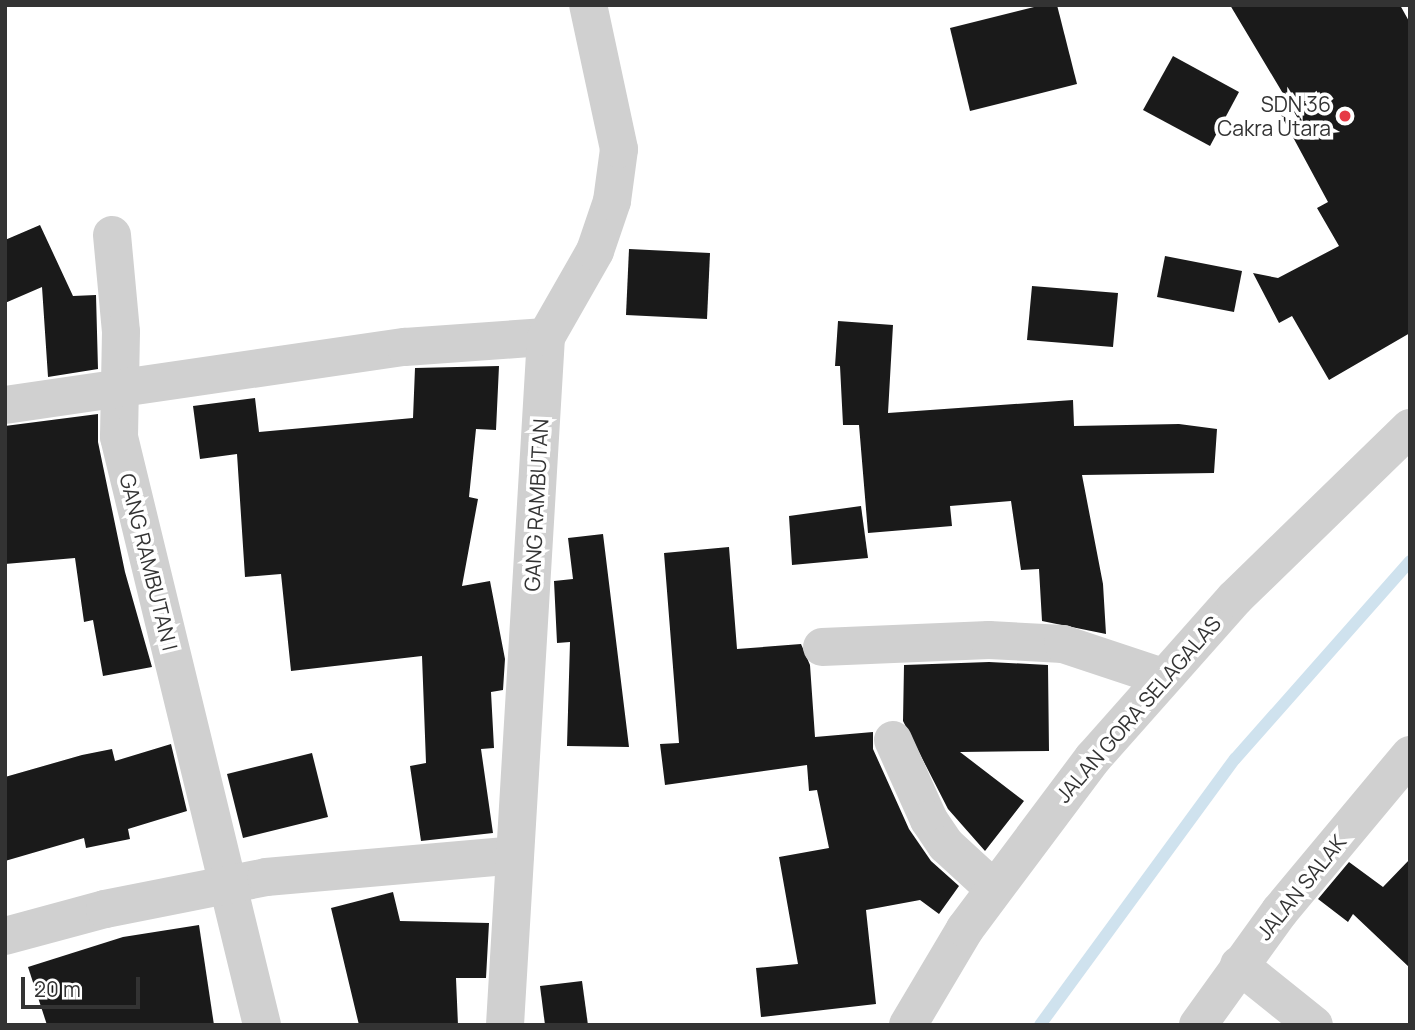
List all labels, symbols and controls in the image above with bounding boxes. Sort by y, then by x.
place label: SDN 36 Cakra Utara [1217,91,1331,141]
marker: SDN 36 Cakra Utara [1337,108,1353,124]
street label: GANG RAMBUTAN [519,418,553,592]
street label: GANG RAMBUTAN I [115,471,183,653]
street label: JALAN GORA SELAGALAS [1050,611,1226,807]
street label: JALAN SALAK [1251,829,1351,945]
scale bar [24,964,144,1008]
text: 20 m [34,975,81,1003]

